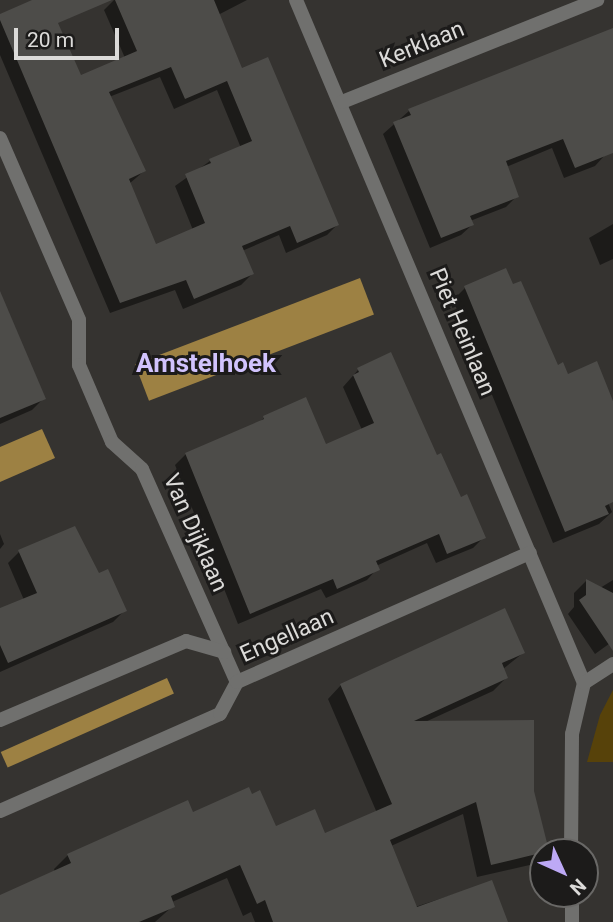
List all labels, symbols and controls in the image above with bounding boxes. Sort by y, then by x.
scale bar [18,14,122,58]
street label: Kerklaan [376,16,468,74]
text: 20 m [27,28,74,52]
street label: Piet Heinlaan [423,264,501,400]
district label: Amstelhoek [136,348,276,380]
street label: Van Dijklaan [157,470,233,596]
street label: Engellaan [236,603,338,669]
north arrow [529,838,599,908]
text: N [565,874,591,900]

